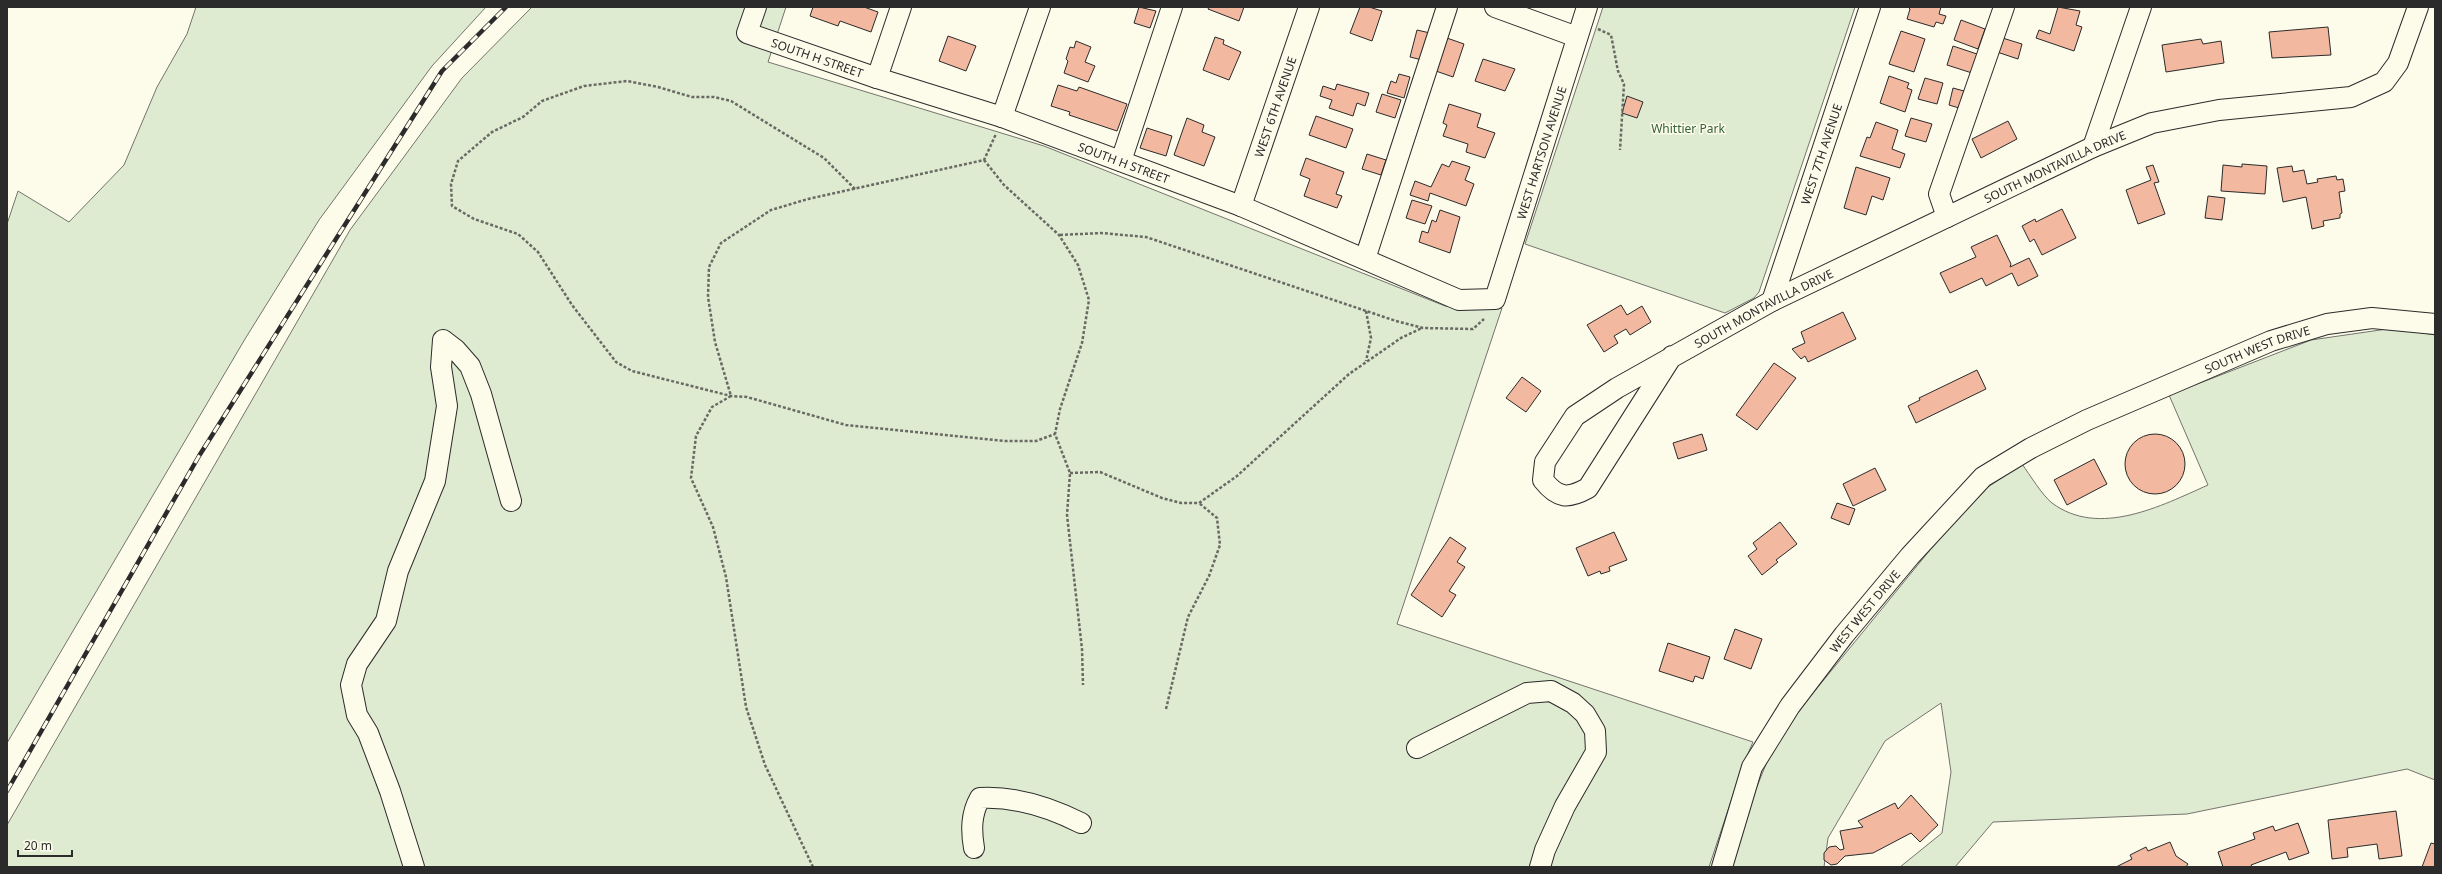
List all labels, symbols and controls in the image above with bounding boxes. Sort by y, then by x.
street label: SOUTH H STREET [769,34,866,81]
street label: WEST 6TH AVENUE [1250,54,1300,159]
street label: WEST HARTSON AVENUE [1512,84,1570,221]
street label: WEST 7TH AVENUE [1796,101,1846,207]
park label: Whittier Park [1651,120,1725,137]
street label: SOUTH MONTAVILLA DRIVE [1981,126,2128,207]
street label: SOUTH H STREET [1076,138,1172,187]
street label: SOUTH MONTAVILLA DRIVE [1691,265,1836,352]
street label: SOUTH WEST DRIVE [2202,321,2312,377]
street label: WEST WEST DRIVE [1825,566,1904,656]
scale bar [18,832,72,858]
text: 20 m [24,837,52,854]

